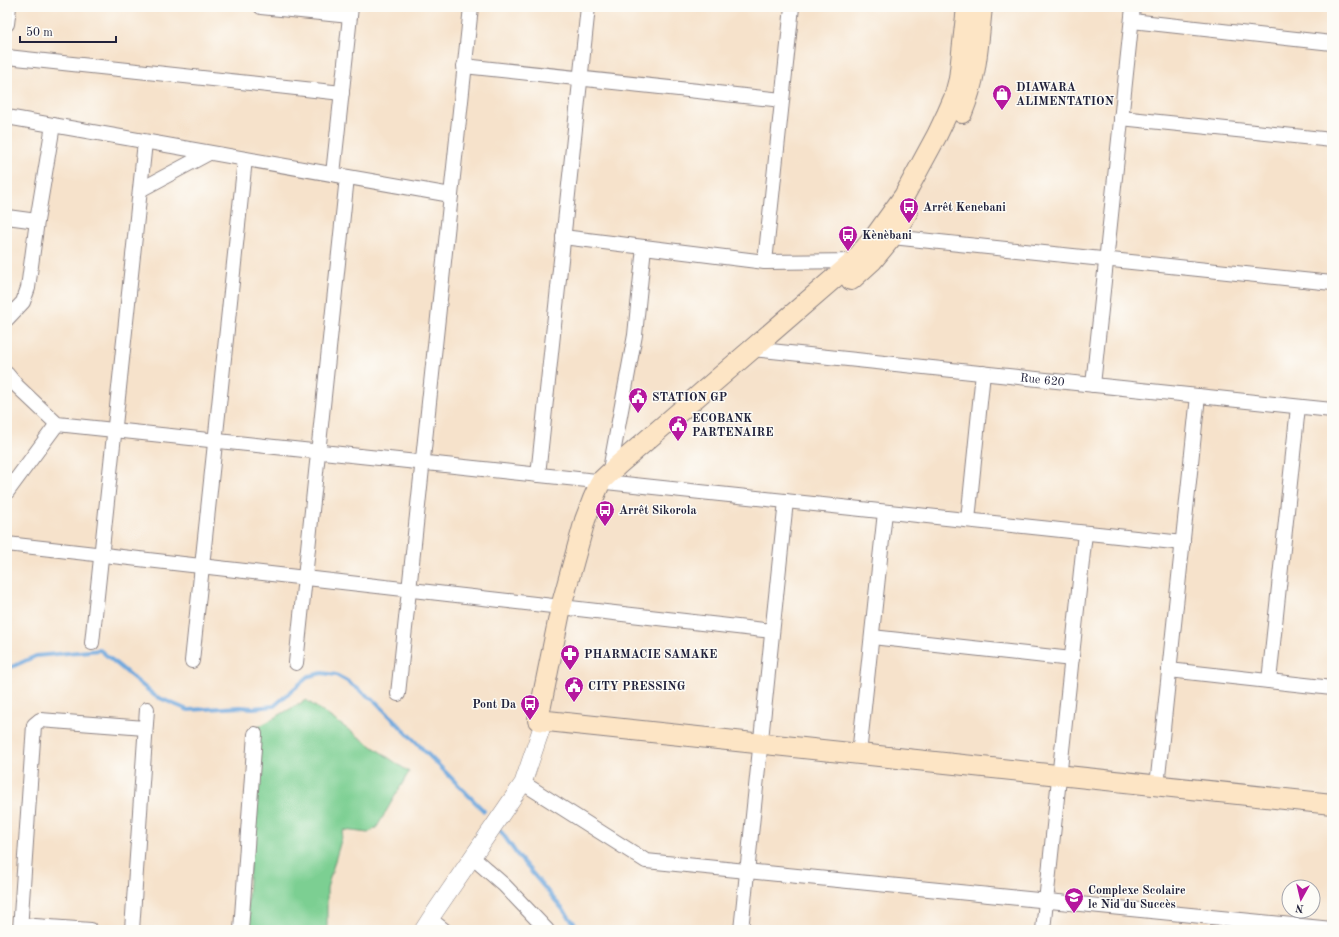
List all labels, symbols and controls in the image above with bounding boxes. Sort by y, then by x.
scale bar [20,18,116,44]
text: 50 m [26,26,53,39]
place label: DIAWARA ALIMENTATION [1016,82,1115,108]
shop icon: DIAWARA ALIMENTATION [991,83,1013,111]
bus stop icon: Arrêt Kenebani [898,196,920,224]
place label: Arrêt Kenebani [923,202,1006,214]
bus stop icon: Kènèbani [837,224,859,252]
place label: Kènèbani [862,230,912,242]
street label: Rue 620 [1019,372,1065,389]
public building icon: STATION GP [627,386,649,414]
place label: STATION GP [652,392,727,404]
place label: ECOBANK PARTENAIRE [692,413,774,439]
public building icon: ECOBANK PARTENAIRE [667,414,689,442]
bus stop icon: Arrêt Sikorola [594,499,616,527]
place label: Arrêt Sikorola [619,505,697,517]
pharmacy icon: PHARMACIE SAMAKE [559,643,581,671]
place label: PHARMACIE SAMAKE [584,649,717,661]
public building icon: CITY PRESSING [563,675,585,703]
place label: CITY PRESSING [588,681,686,693]
bus stop icon: Pont Da [519,693,541,721]
place label: Pont Da [472,699,516,711]
north arrow [1281,879,1321,919]
place label: Complexe Scolaire le Nid du Succès [1088,885,1186,911]
school or university icon: Complexe Scolaire le Nid du Succès [1063,886,1085,914]
text: N [1294,901,1305,913]

